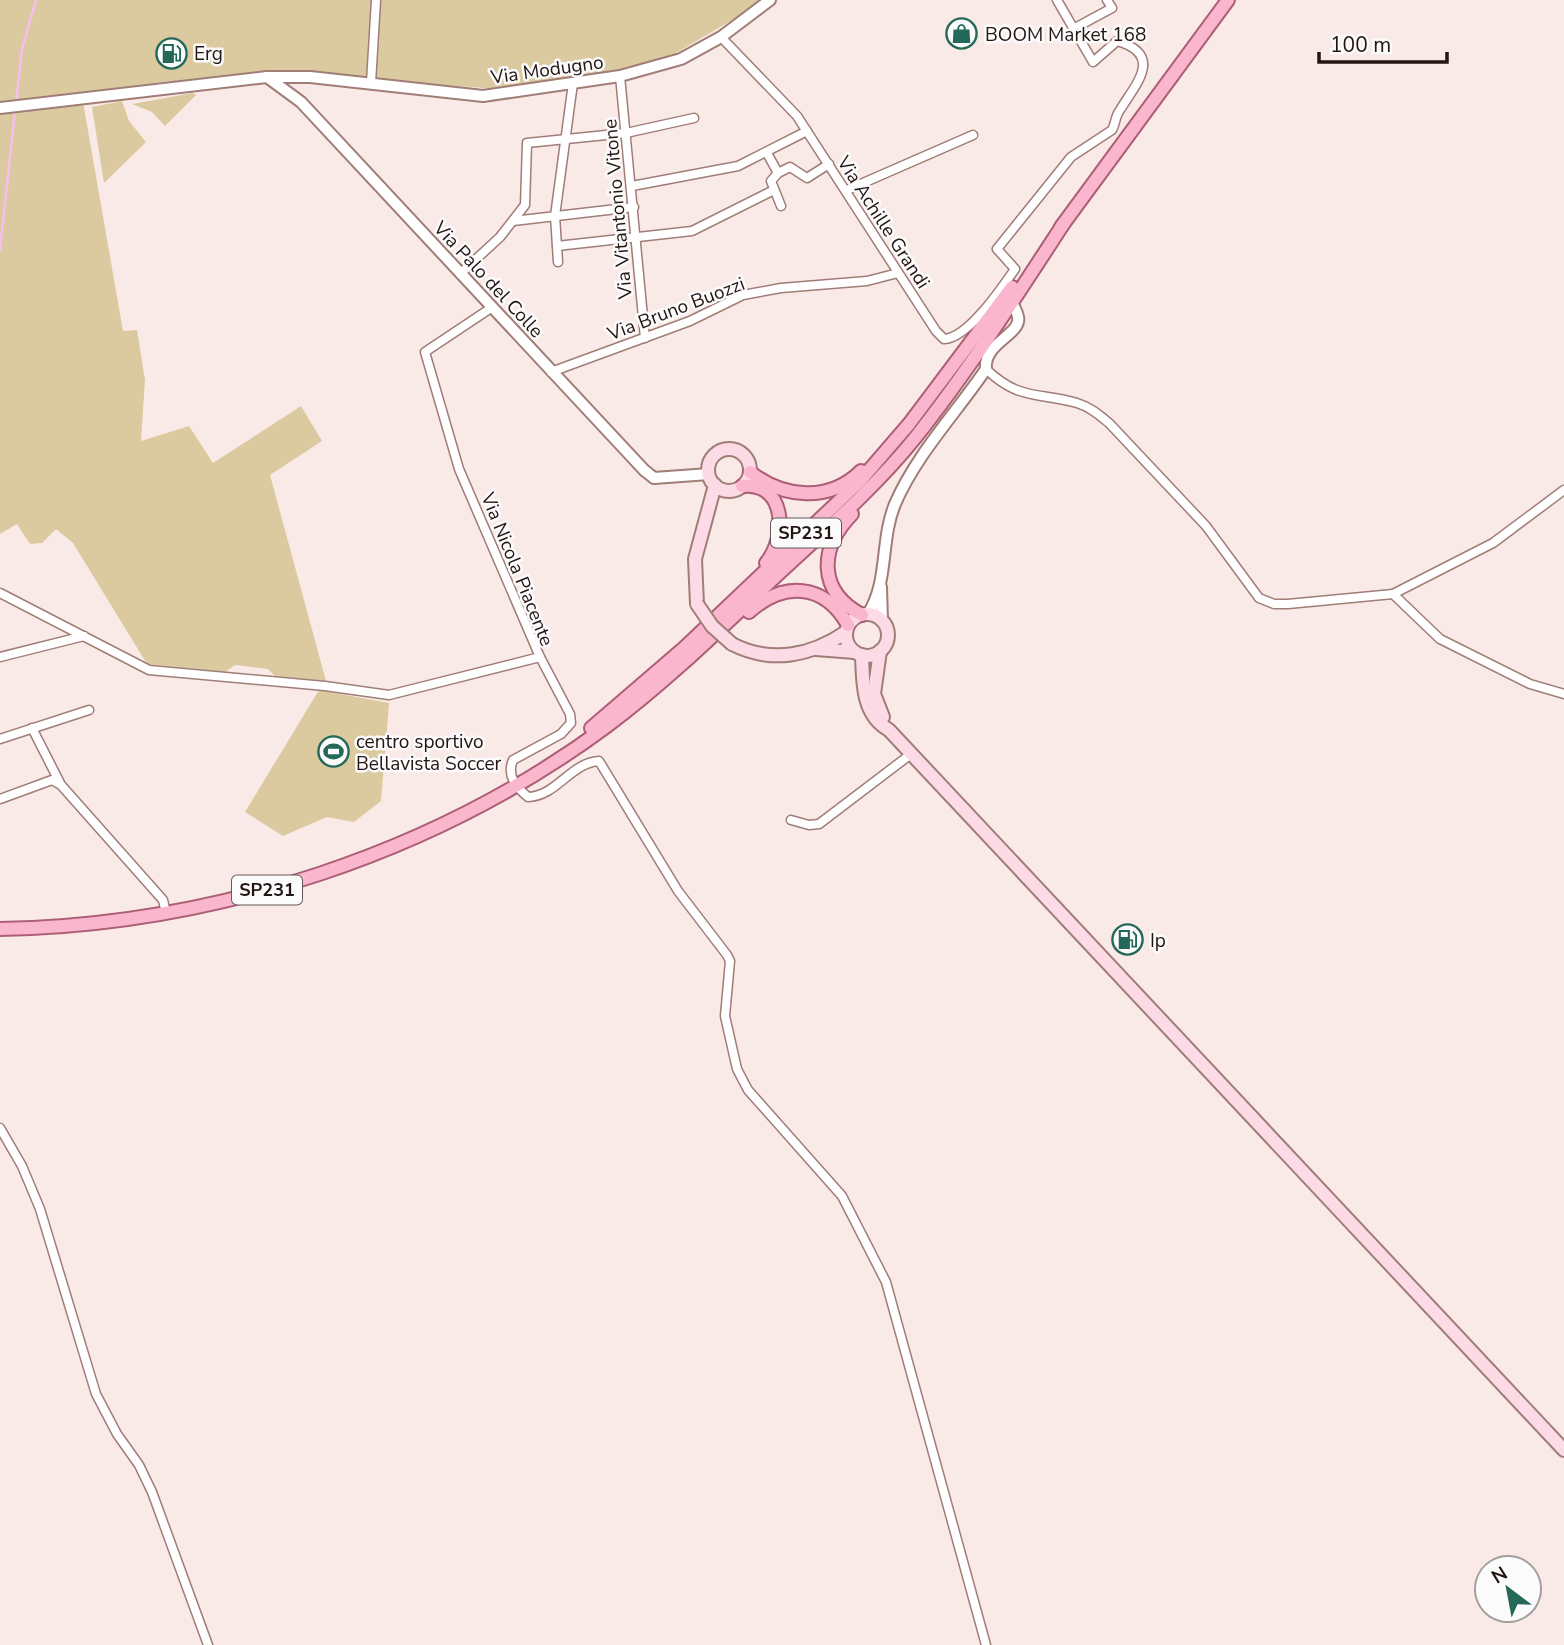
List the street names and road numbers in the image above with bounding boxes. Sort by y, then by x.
street label: Via Modugno [488,49,605,91]
street label: Via Vitantonio Vitone [597,118,639,301]
street label: Via Achille Grandi [830,150,936,294]
street label: Via Palo del Colle [427,215,549,344]
street label: Via Bruno Buozzi [603,271,749,347]
street label: Via Nicola Piacente [474,488,560,650]
road number: SP231 [771,518,841,548]
road number: SP231 [232,876,302,904]

